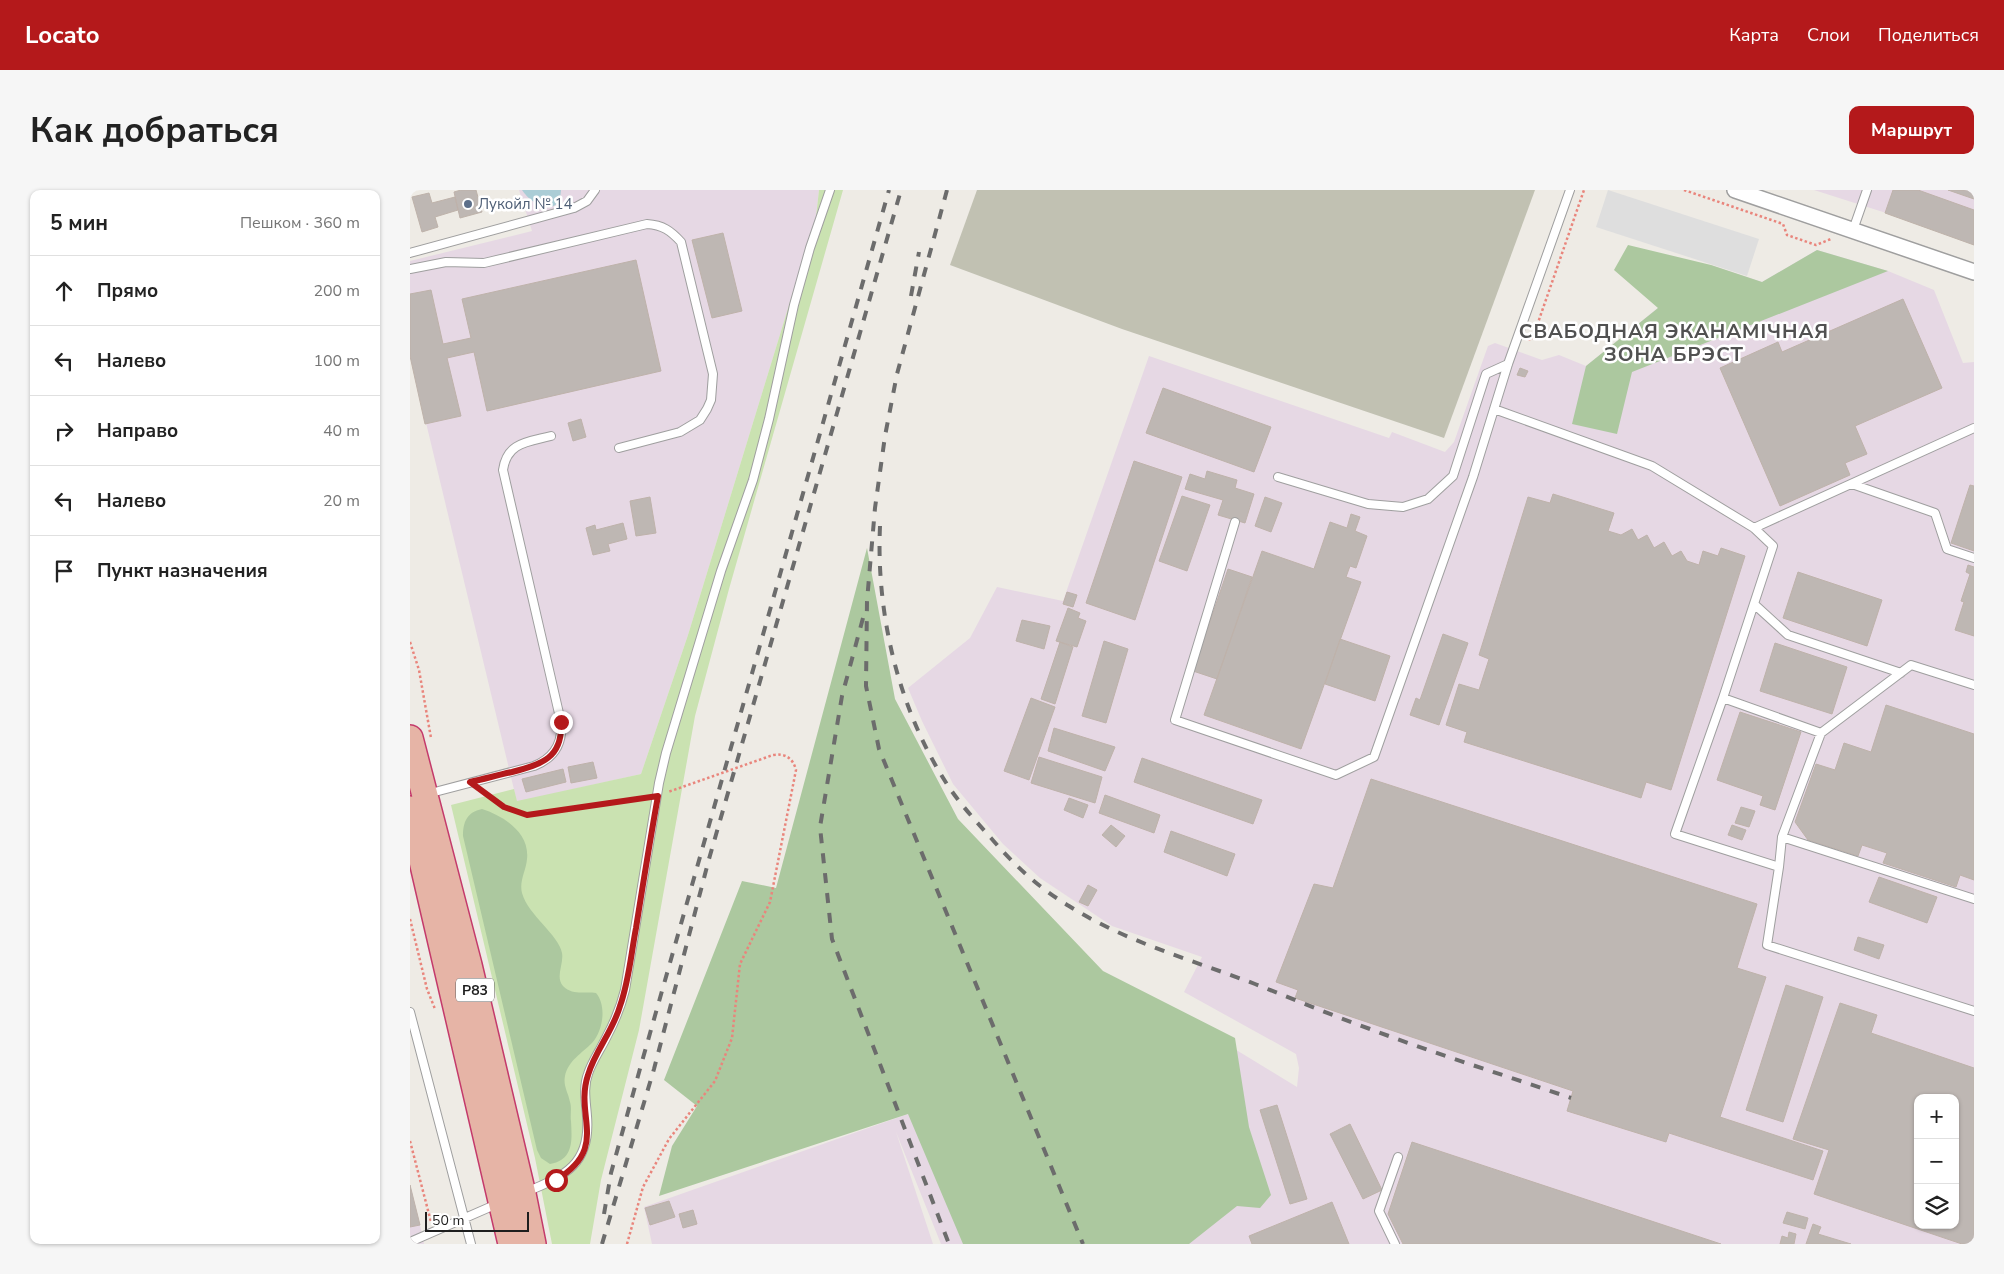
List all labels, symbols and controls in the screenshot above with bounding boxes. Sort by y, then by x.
text: Locato [25,19,100,51]
text: Карта [1729,23,1779,47]
text: Слои [1807,23,1850,47]
text: Поделиться [1878,23,1979,47]
button: Маршрут [1849,106,1974,154]
text: Как добраться [30,107,279,154]
place label: Лукойл № 14 [478,194,573,214]
marker: Лукойл № 14 [462,198,474,210]
text: 5 мин [50,209,108,237]
text: Пешком · 360 m [240,212,360,234]
icon: ahead [50,277,78,305]
text: Прямо [97,278,158,304]
text: 200 m [313,280,360,302]
district label: СВАБОДНАЯ ЭКАНАМІЧНАЯ ЗОНА БРЭСТ [1519,318,1829,368]
icon: left [50,347,78,375]
text: Налево [97,348,166,374]
text: 100 m [313,350,360,372]
icon: right [50,417,78,445]
text: Направо [97,418,178,444]
text: 40 m [323,420,360,442]
icon: left [50,487,78,515]
text: Налево [97,488,166,514]
text: 20 m [323,490,360,512]
icon: arrive [50,557,78,585]
text: Пункт назначения [97,558,268,584]
route end [550,711,573,734]
road number: Р83 [456,978,494,1002]
map controls [1914,1094,1959,1229]
button: + [1914,1094,1959,1139]
button: − [1914,1139,1959,1184]
route start [545,1169,568,1192]
button: layers [1914,1184,1959,1229]
scale bar [425,1209,529,1232]
text: 50 m [432,1211,464,1230]

